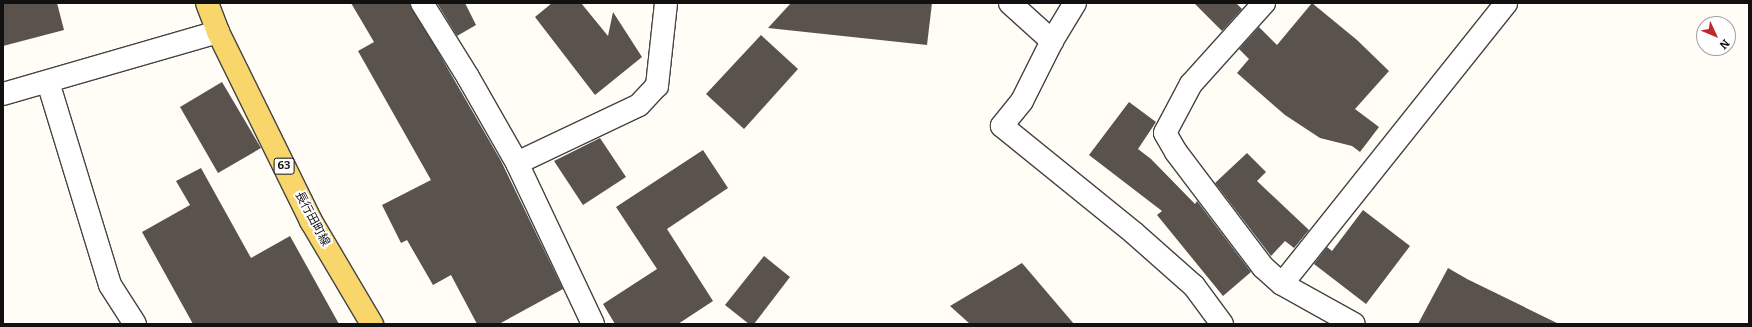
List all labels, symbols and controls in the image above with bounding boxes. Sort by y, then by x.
north arrow [1696,16,1736,56]
text: N [1717,36,1732,52]
road number: 63 [273,157,295,175]
street label: 長行田町線 [292,189,332,249]

